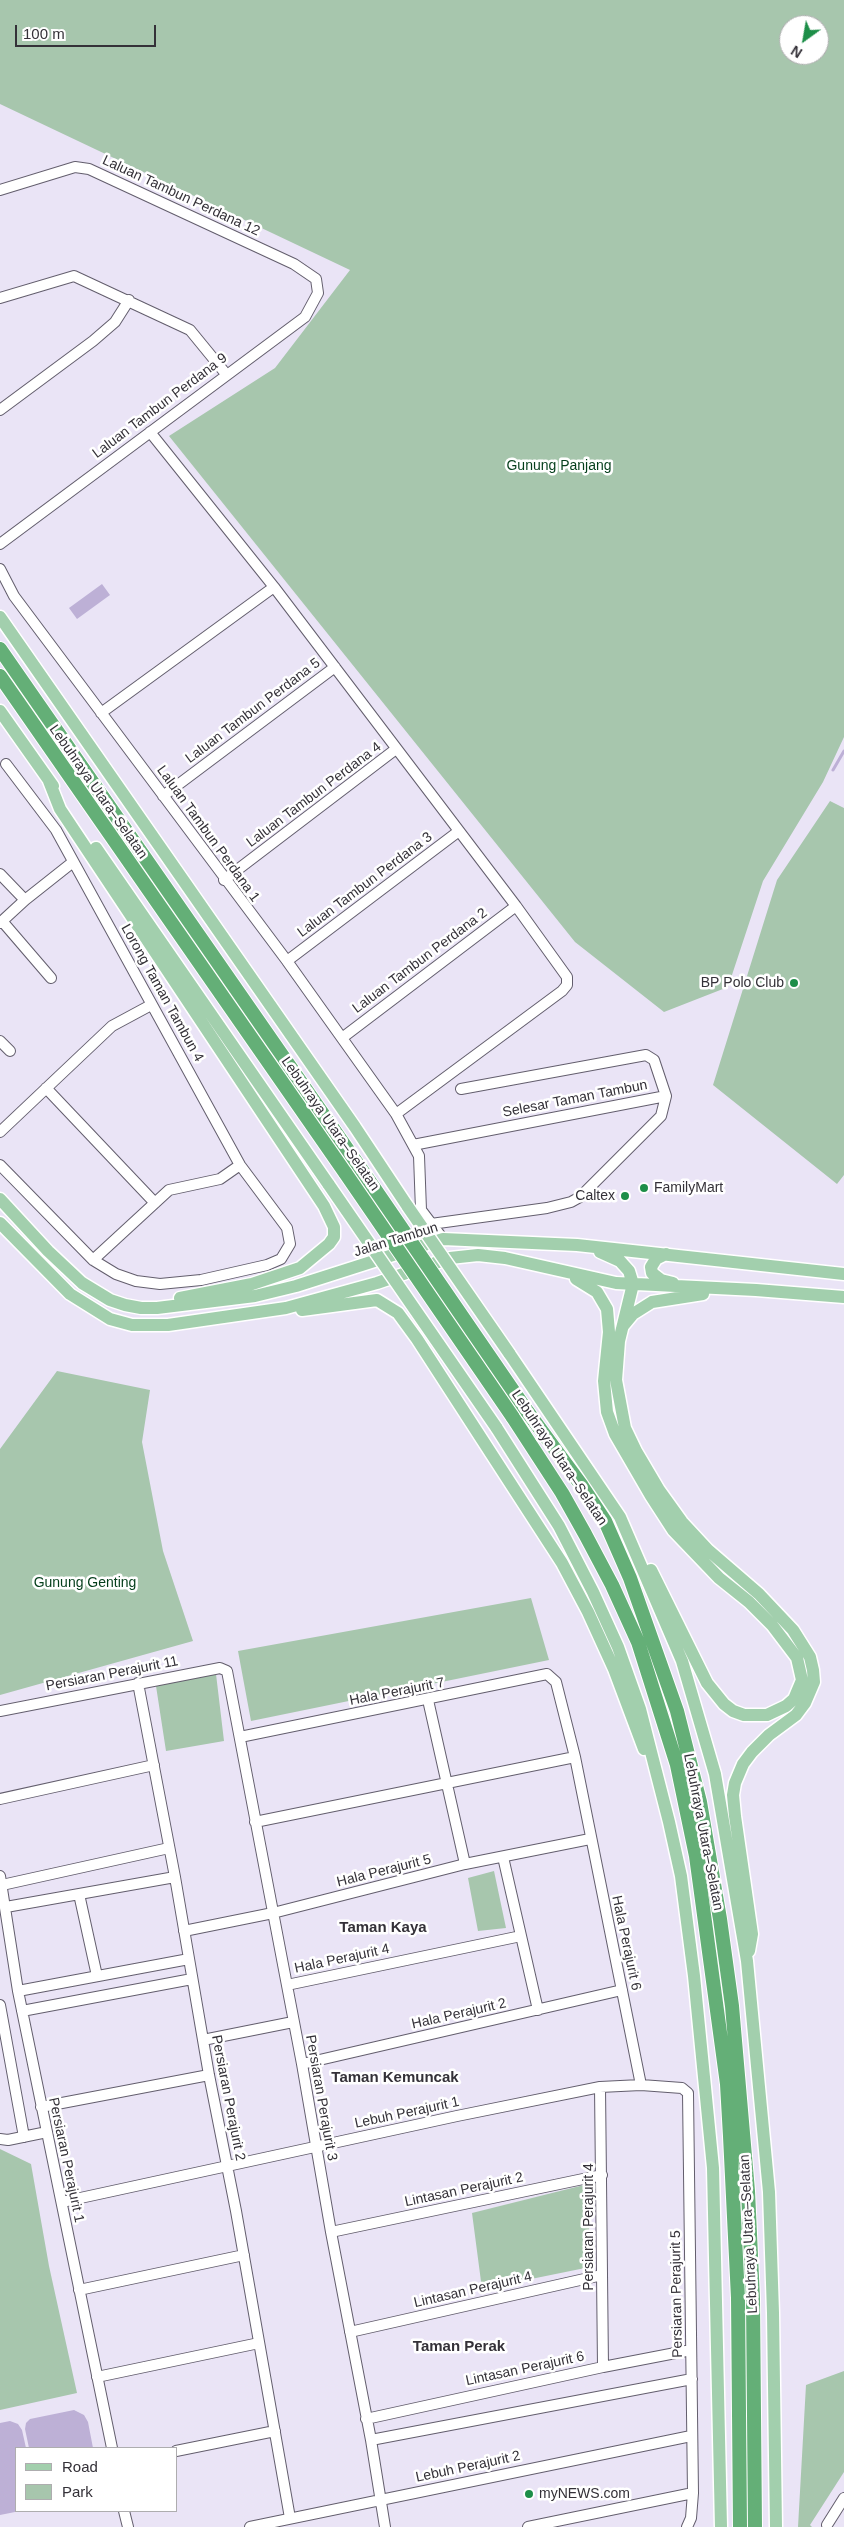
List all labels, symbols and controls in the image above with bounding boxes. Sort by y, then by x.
scale bar [18,15,159,47]
north arrow [779,15,829,65]
text: 100 m [23,25,65,42]
text: N [788,42,805,61]
street label: Laluan Tambun Perdana 12 [99,152,263,240]
street label: Laluan Tambun Perdana 9 [89,350,231,462]
park label: Gunung Panjang [506,458,612,474]
street label: Laluan Tambun Perdana 5 [182,655,324,767]
street label: Lebuhraya Utara–Selatan [45,722,151,862]
street label: Laluan Tambun Perdana 4 [243,739,385,851]
street label: Laluan Tambun Perdana 1 [153,763,263,905]
street label: Laluan Tambun Perdana 3 [294,829,436,941]
street label: Laluan Tambun Perdana 2 [349,905,491,1017]
street label: Lorong Taman Tambun 4 [117,921,207,1065]
place label: BP Polo Club [701,975,784,991]
marker: BP Polo Club [788,977,800,989]
street label: Lebuhraya Utara–Selatan [277,1054,383,1194]
street label: Selesar Taman Tambun [501,1077,649,1121]
place label: FamilyMart [654,1180,723,1196]
marker: FamilyMart [638,1182,650,1194]
place label: Caltex [575,1188,615,1204]
marker: Caltex [619,1190,631,1202]
street label: Jalan Tambun [352,1219,440,1261]
street label: Lebuhraya Utara–Selatan [507,1387,611,1529]
park label: Gunung Genting [34,1575,136,1591]
street label: Persiaran Perajurit 11 [44,1653,180,1695]
street label: Hala Perajurit 7 [348,1675,446,1709]
street label: Lebuhraya Utara–Selatan [680,1752,726,1912]
street label: Hala Perajurit 5 [335,1851,433,1891]
street label: Hala Perajurit 6 [608,1894,644,1992]
district label: Taman Kaya [339,1919,427,1937]
street label: Hala Perajurit 4 [293,1941,391,1977]
street label: Hala Perajurit 2 [410,1995,508,2033]
street label: Persiaran Perajurit 2 [208,2034,248,2162]
street label: Persiaran Perajurit 3 [302,2034,340,2162]
district label: Taman Kemuncak [331,2069,459,2087]
street label: Lebuh Perajurit 1 [353,2094,461,2132]
street label: Persiaran Perajurit 1 [45,2096,87,2224]
street label: Lebuhraya Utara–Selatan [736,2154,762,2314]
street label: Persiaran Perajurit 4 [581,2163,597,2291]
street label: Lintasan Perajurit 2 [403,2169,525,2211]
street label: Persiaran Perajurit 5 [667,2230,687,2358]
street label: Lintasan Perajurit 4 [412,2268,534,2312]
district label: Taman Perak [413,2338,505,2356]
street label: Lintasan Perajurit 6 [464,2348,586,2390]
legend [15,2447,178,2512]
street label: Lebuh Perajurit 2 [414,2448,522,2486]
text: Road [62,2458,98,2475]
text: Park [62,2483,93,2500]
place label: myNEWS.com [539,2486,630,2502]
marker: myNEWS.com [523,2488,535,2500]

